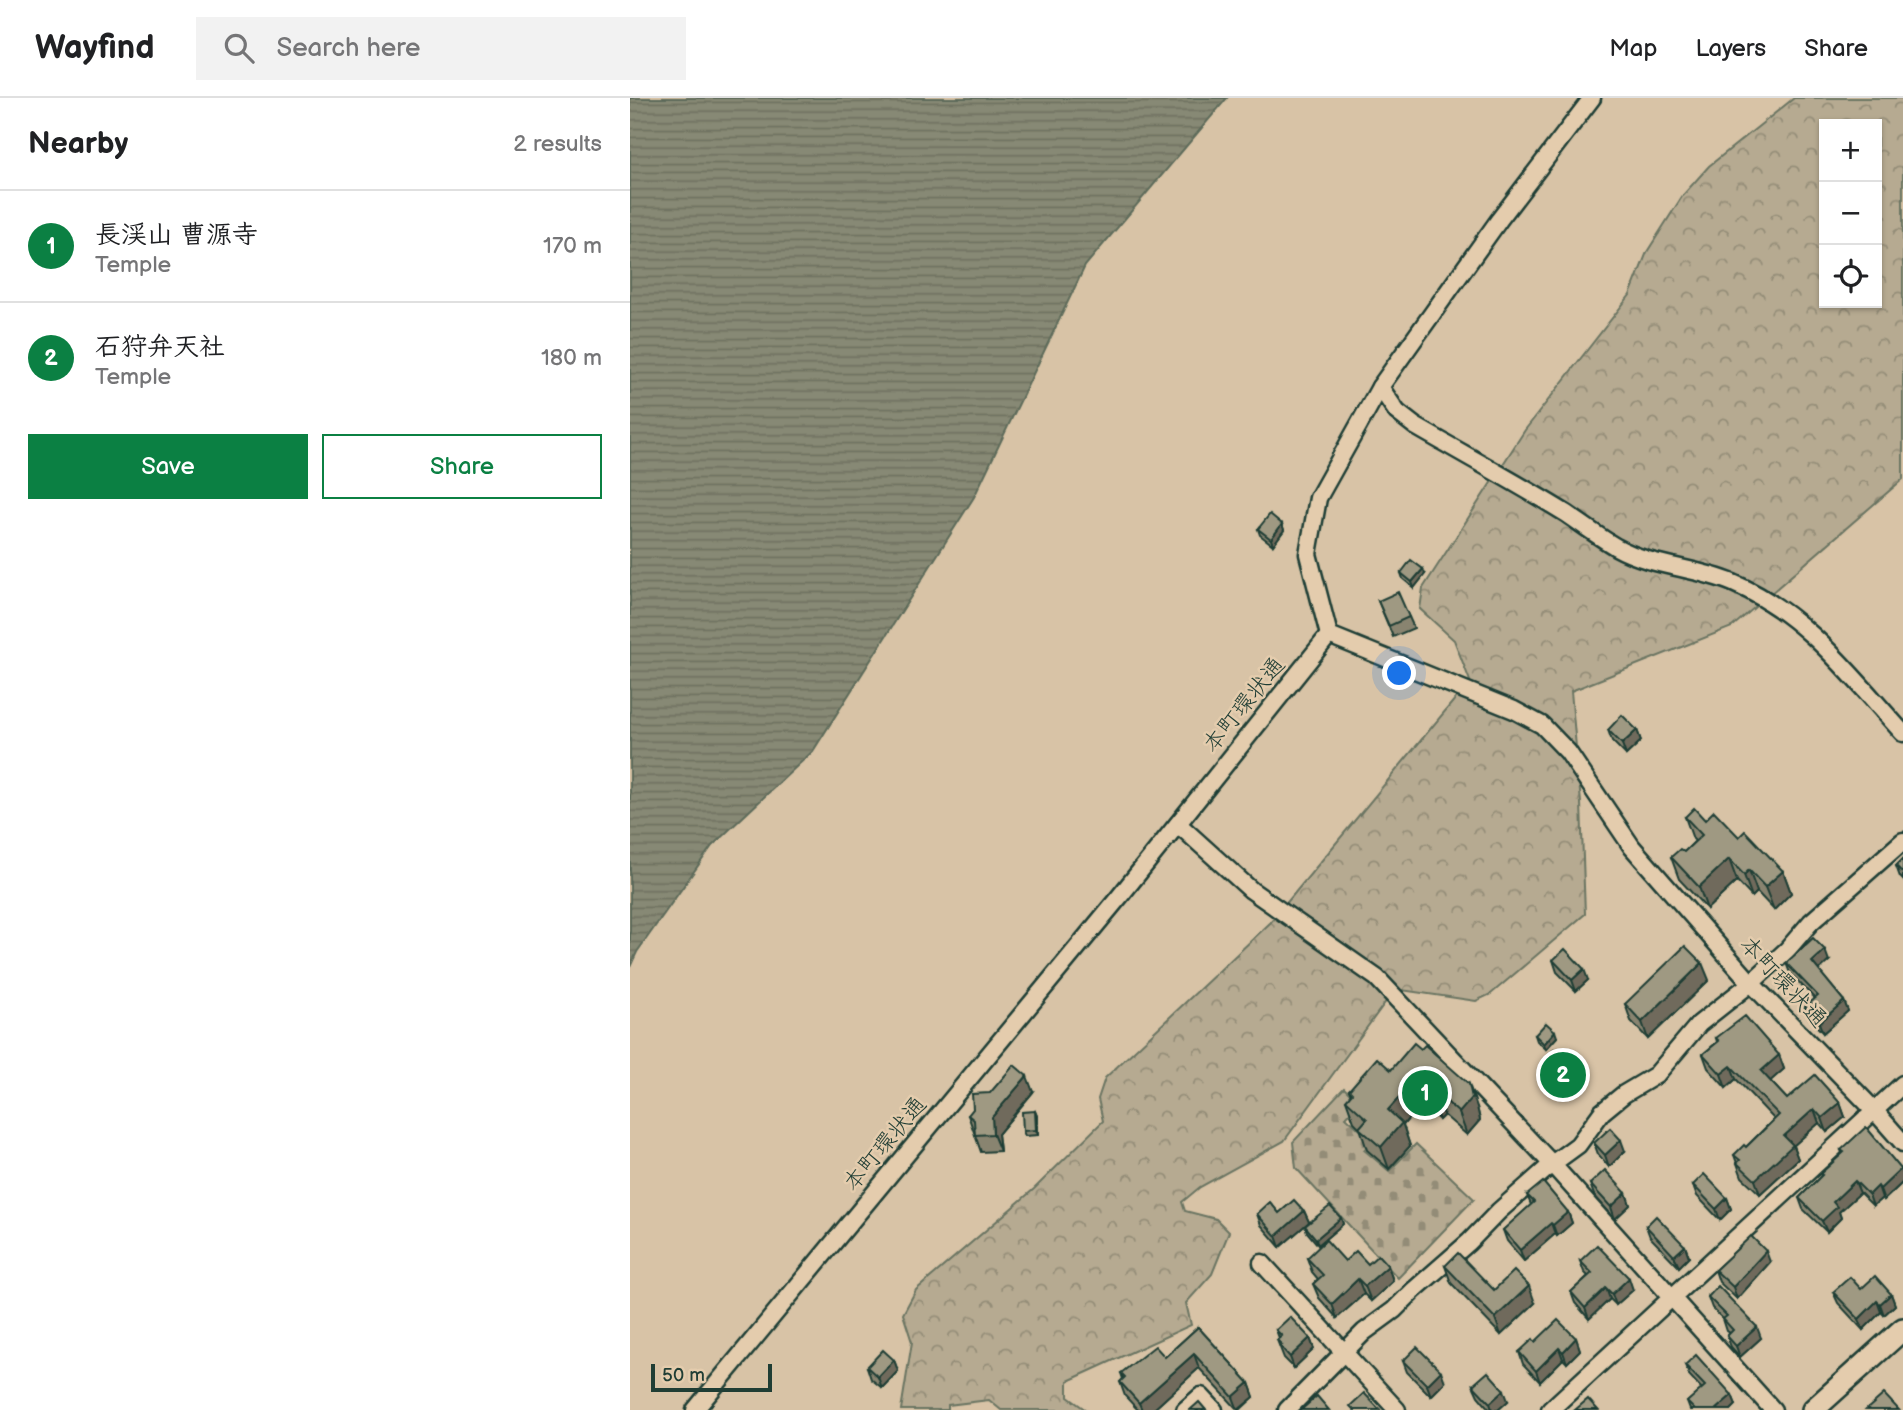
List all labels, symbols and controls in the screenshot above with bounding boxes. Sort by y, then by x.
search box [196,17,686,80]
text: Wayfind [35,28,154,68]
icon: search [220,29,258,67]
text: Search here [276,33,421,64]
text: Map [1609,34,1657,63]
text: Layers [1695,34,1766,63]
text: Share [1804,34,1868,63]
map controls [1819,119,1882,308]
button: + [1819,119,1882,182]
text: Nearby [28,126,128,162]
text: 2 results [513,130,602,158]
button: − [1819,182,1882,245]
text: 長渓山 曹源寺 [95,220,258,251]
text: 1 [46,232,56,260]
text: 170 m [543,232,602,260]
button: locate [1819,245,1882,308]
text: Temple [95,251,171,279]
text: 石狩弁天社 [95,332,225,363]
text: 2 [44,344,58,372]
text: 180 m [541,344,602,372]
text: Temple [95,363,171,391]
button: Save [28,434,308,499]
button: Share [322,434,602,499]
street label: 本町環状通 [1197,652,1291,758]
your location [1382,656,1416,690]
street label: 本町環状通 [1734,930,1832,1034]
pin: 2 [1540,1049,1586,1101]
pin: 1 [1402,1067,1448,1119]
street label: 本町環状通 [837,1091,933,1197]
scale bar [651,1361,772,1393]
text: 50 m [662,1364,705,1387]

